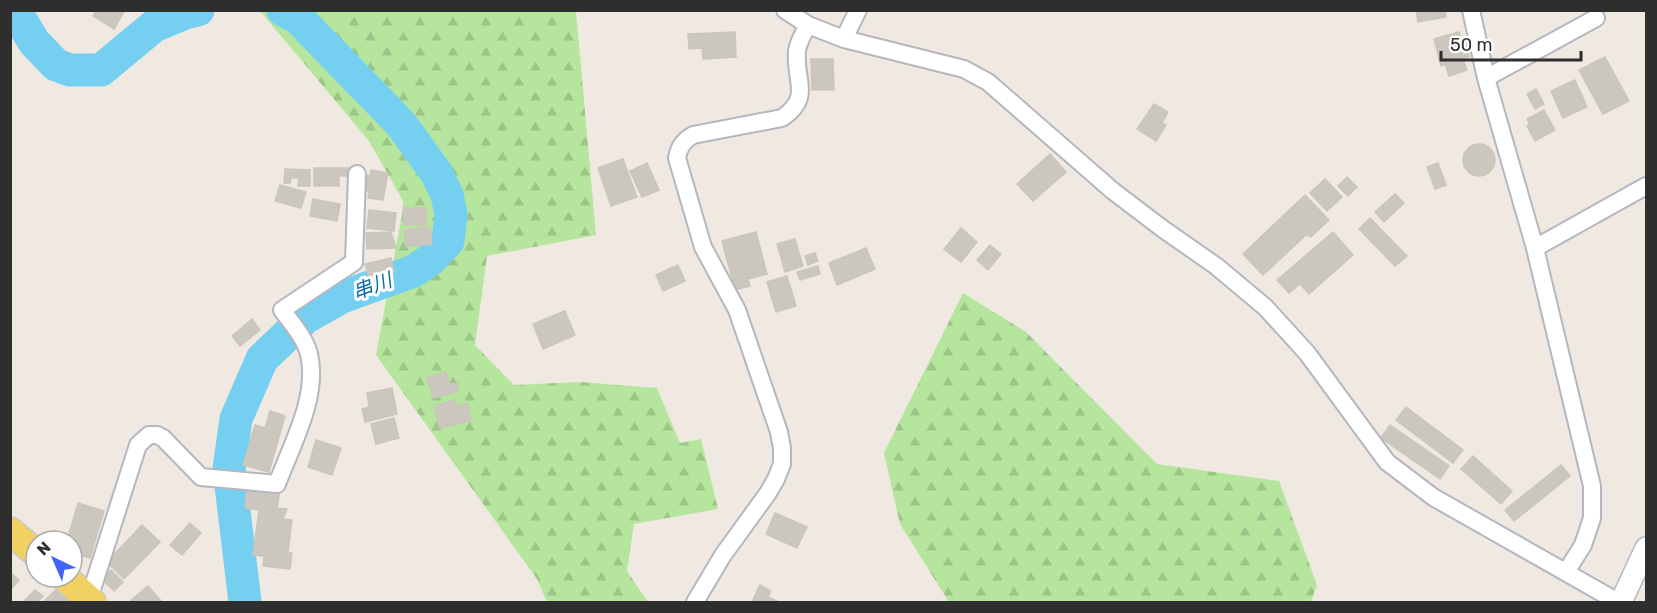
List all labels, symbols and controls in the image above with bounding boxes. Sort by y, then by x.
scale bar [1441,24,1580,62]
text: 50 m [1450,34,1493,56]
water label: 串川 [349,267,397,304]
north arrow [24,529,84,589]
text: N [33,538,55,559]

